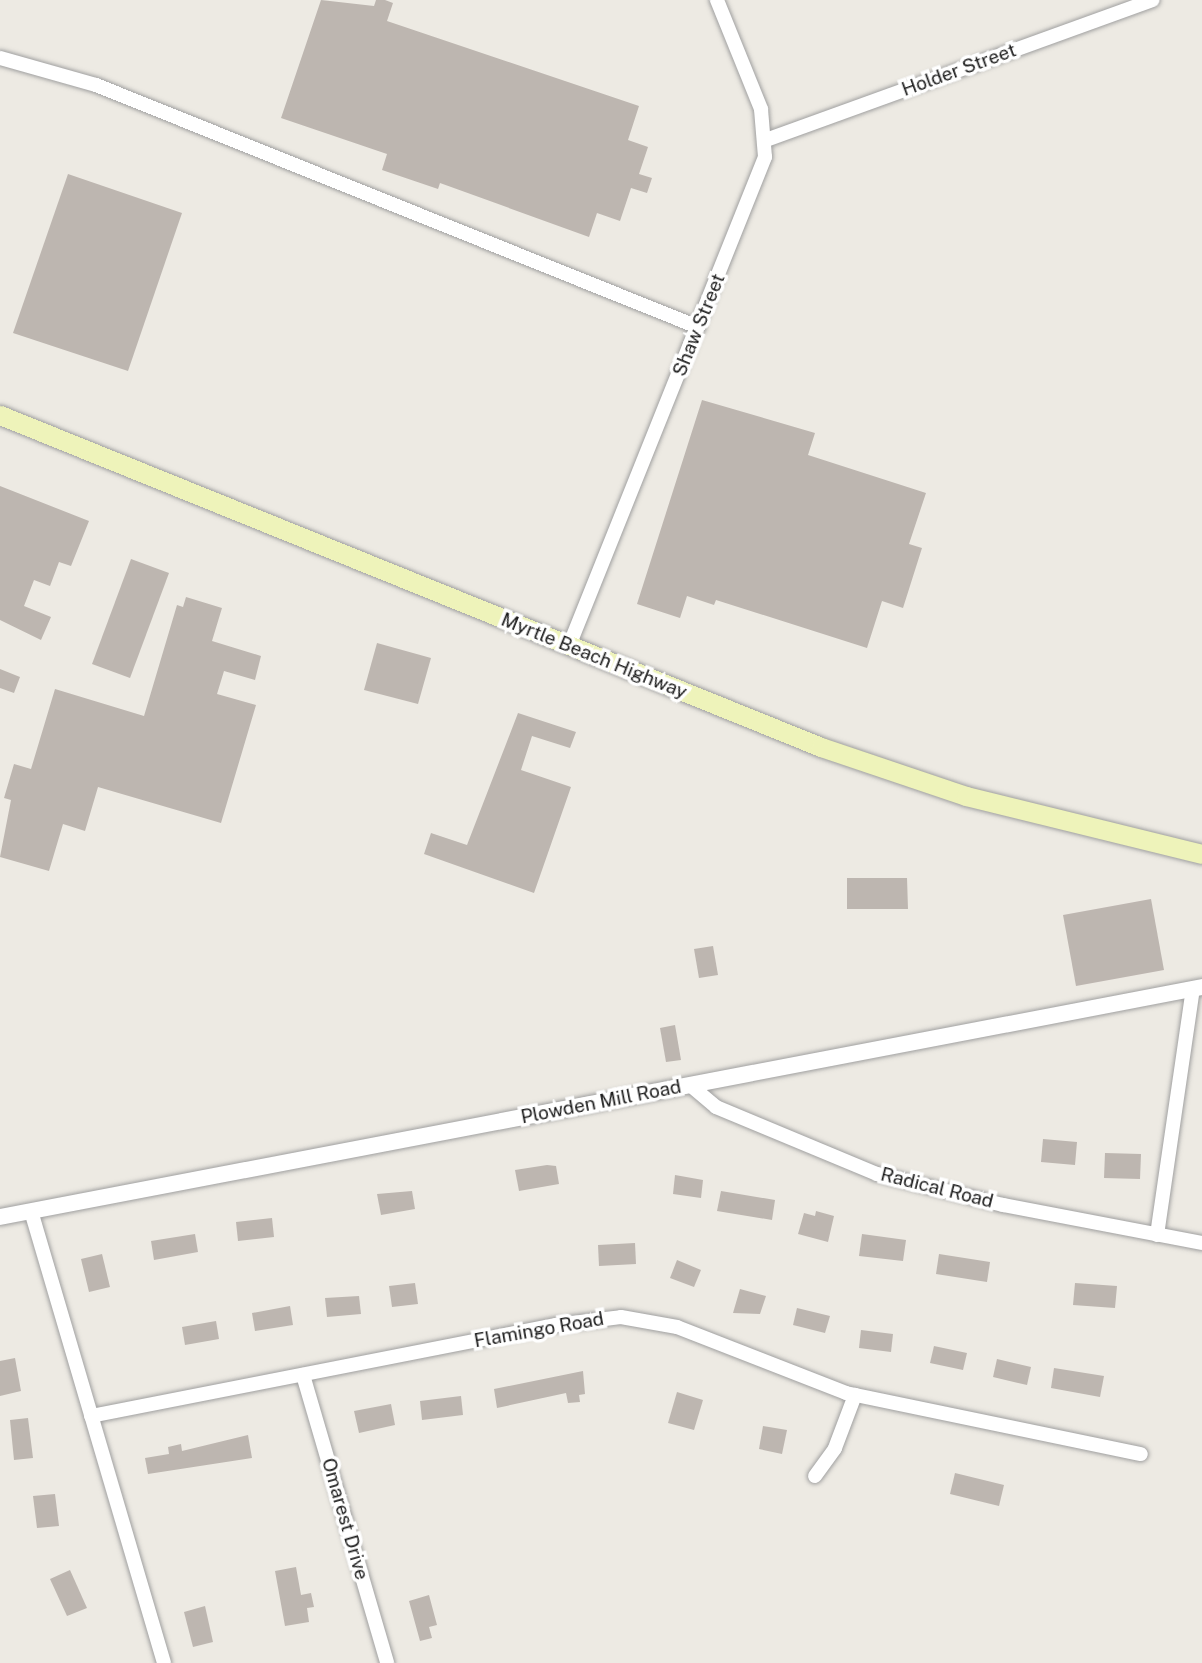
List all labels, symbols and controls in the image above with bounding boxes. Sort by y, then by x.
street label: Holder Street [899,39,1019,101]
street label: Shaw Street [668,270,730,380]
street label: Myrtle Beach Highway [498,608,690,704]
street label: Plowden Mill Road [519,1075,683,1129]
street label: Radical Road [878,1163,996,1213]
street label: Flamingo Road [472,1307,606,1353]
street label: Omarest Drive [317,1456,373,1582]

